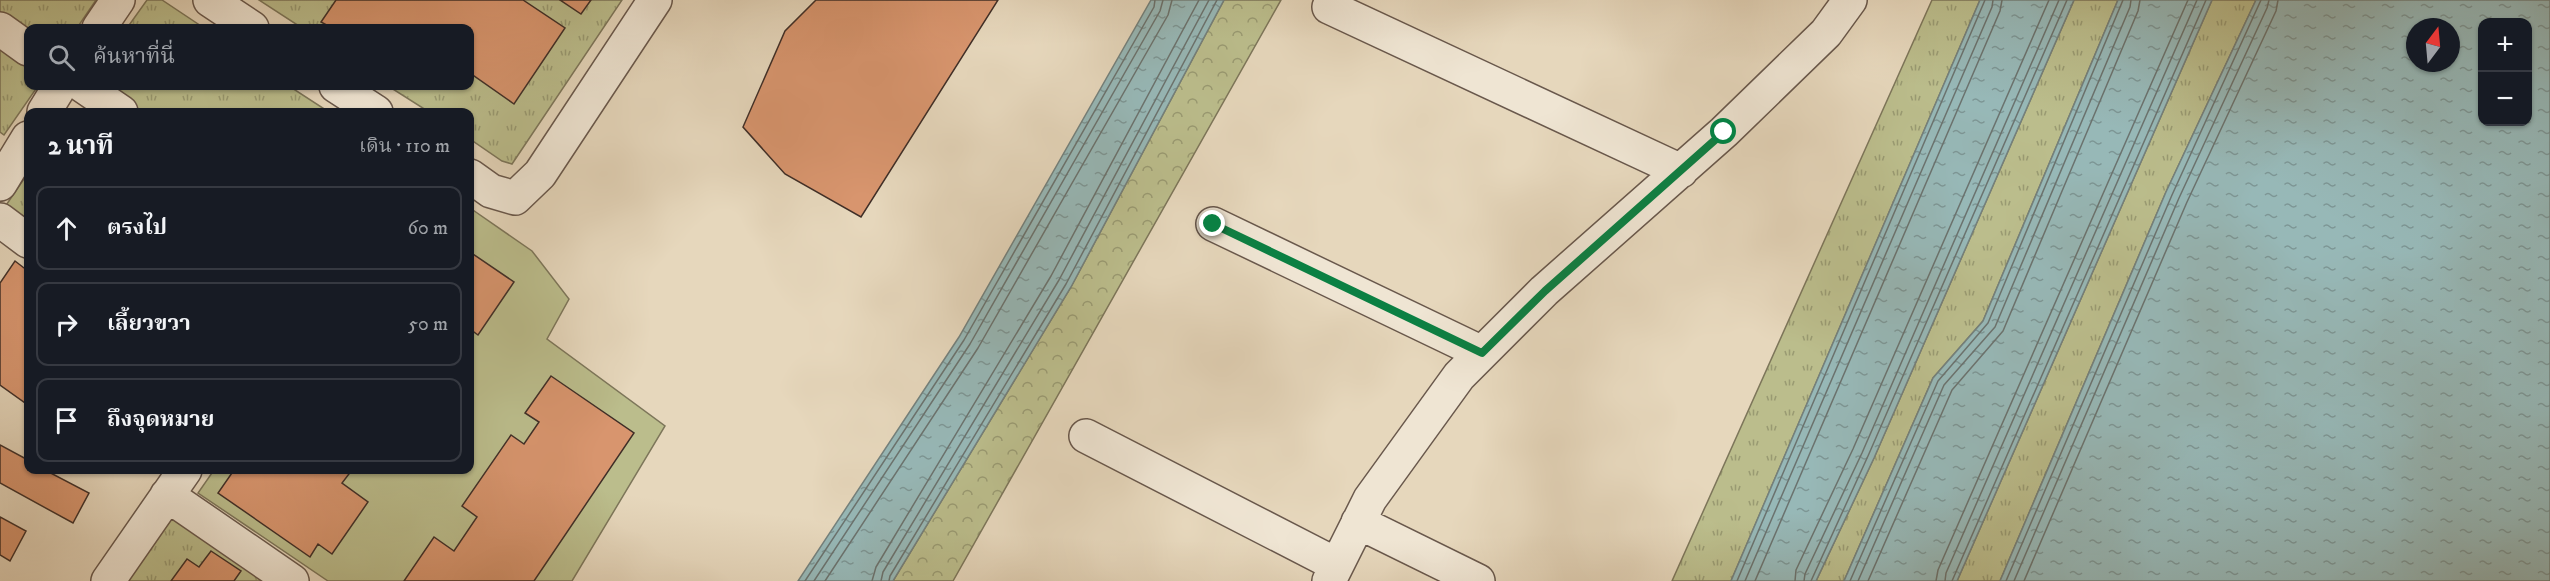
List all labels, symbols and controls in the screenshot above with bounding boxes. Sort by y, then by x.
north arrow [2406,18,2460,72]
map controls [2478,18,2532,126]
button: + [2478,18,2532,72]
search box [24,24,474,90]
icon: search [45,41,78,74]
text: ค้นหาที่นี่ [93,43,175,70]
button: − [2478,72,2532,126]
route start [1710,118,1736,144]
text: 2 นาที [48,130,114,163]
text: เดิน · 110 m [359,134,450,159]
route end [1199,210,1225,236]
icon: ahead [50,212,83,245]
text: ตรงไป [107,214,167,241]
text: 60 m [408,216,448,241]
icon: right [50,308,83,341]
text: เลี้ยวขวา [107,310,191,337]
text: 50 m [408,312,448,337]
icon: arrive [50,404,83,437]
text: ถึงจุดหมาย [107,406,214,433]

